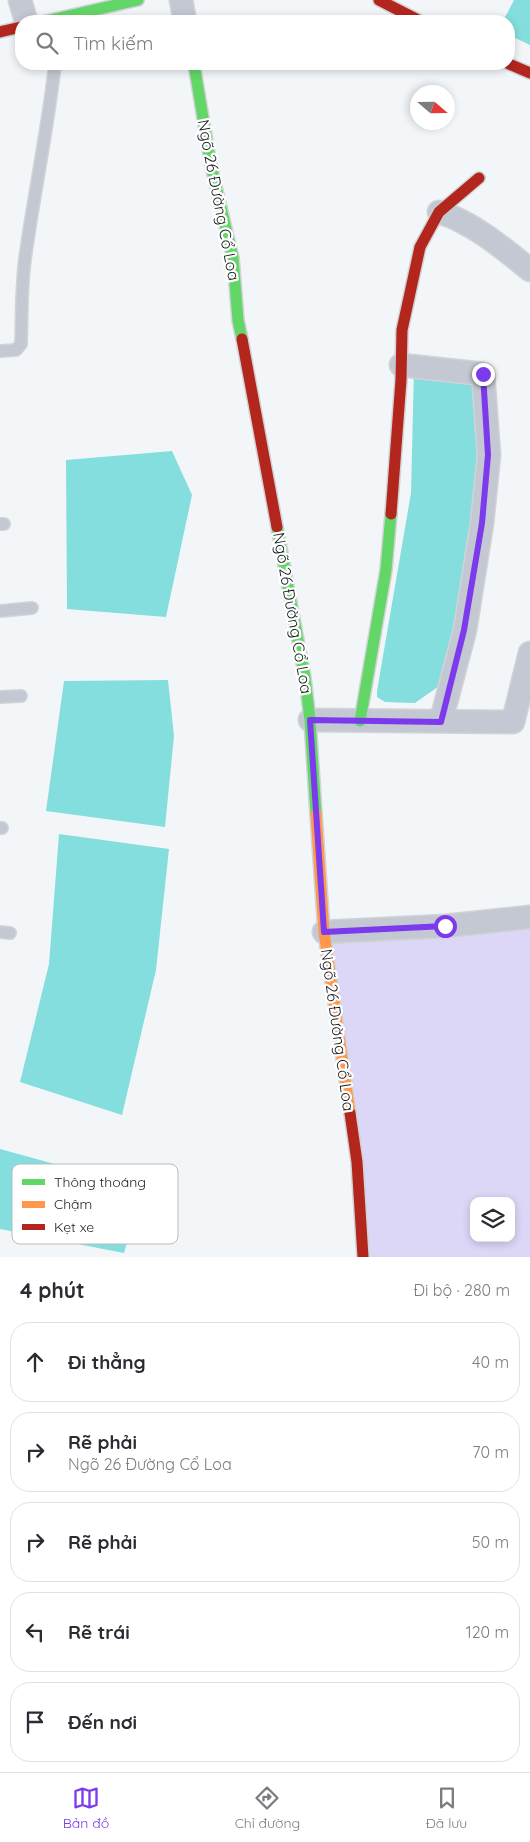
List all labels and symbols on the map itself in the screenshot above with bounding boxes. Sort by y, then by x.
north arrow [410,85,455,130]
street label: Ngõ 26 Đường Cổ Loa [194,118,244,282]
route end [472,363,495,386]
street label: Ngõ 26 Đường Cổ Loa [269,531,317,695]
route start [434,915,457,938]
street label: Ngõ 26 Đường Cổ Loa [317,948,359,1112]
legend [12,1164,178,1244]
text: Thông thoáng [54,1173,146,1191]
text: Chậm [54,1195,92,1213]
text: Kẹt xe [54,1218,94,1236]

